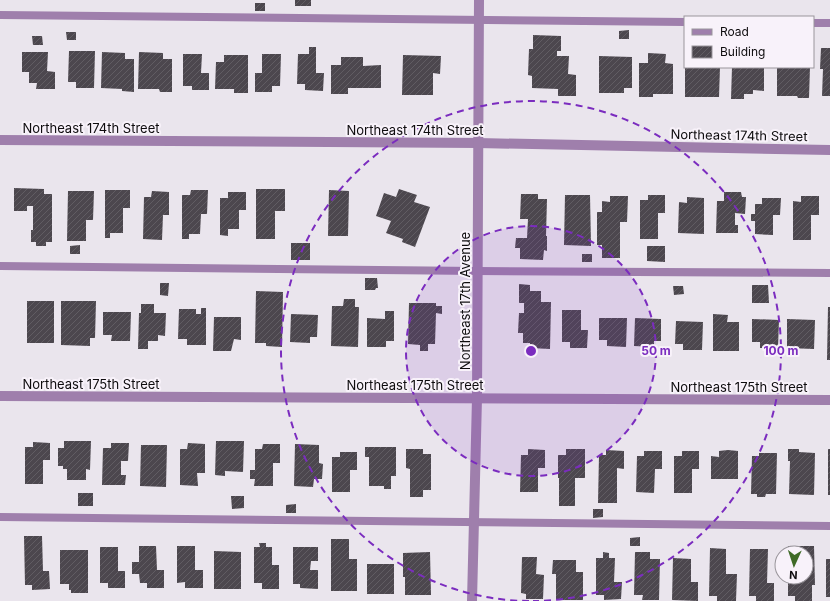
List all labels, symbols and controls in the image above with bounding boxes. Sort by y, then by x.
legend [684,16,814,68]
text: Road [720,24,749,39]
text: Building [720,44,765,59]
street label: Northeast 174th Street [23,120,159,136]
street label: Northeast 174th Street [347,122,483,138]
street label: Northeast 174th Street [670,126,808,144]
street label: Northeast 17th Avenue [457,232,473,370]
text: 50 m [641,343,671,358]
text: 100 m [763,343,799,358]
centre of rings [524,344,538,358]
street label: Northeast 175th Street [22,376,160,392]
street label: Northeast 175th Street [346,377,484,393]
street label: Northeast 175th Street [670,379,808,395]
north arrow [774,545,814,585]
text: N [789,568,798,582]

